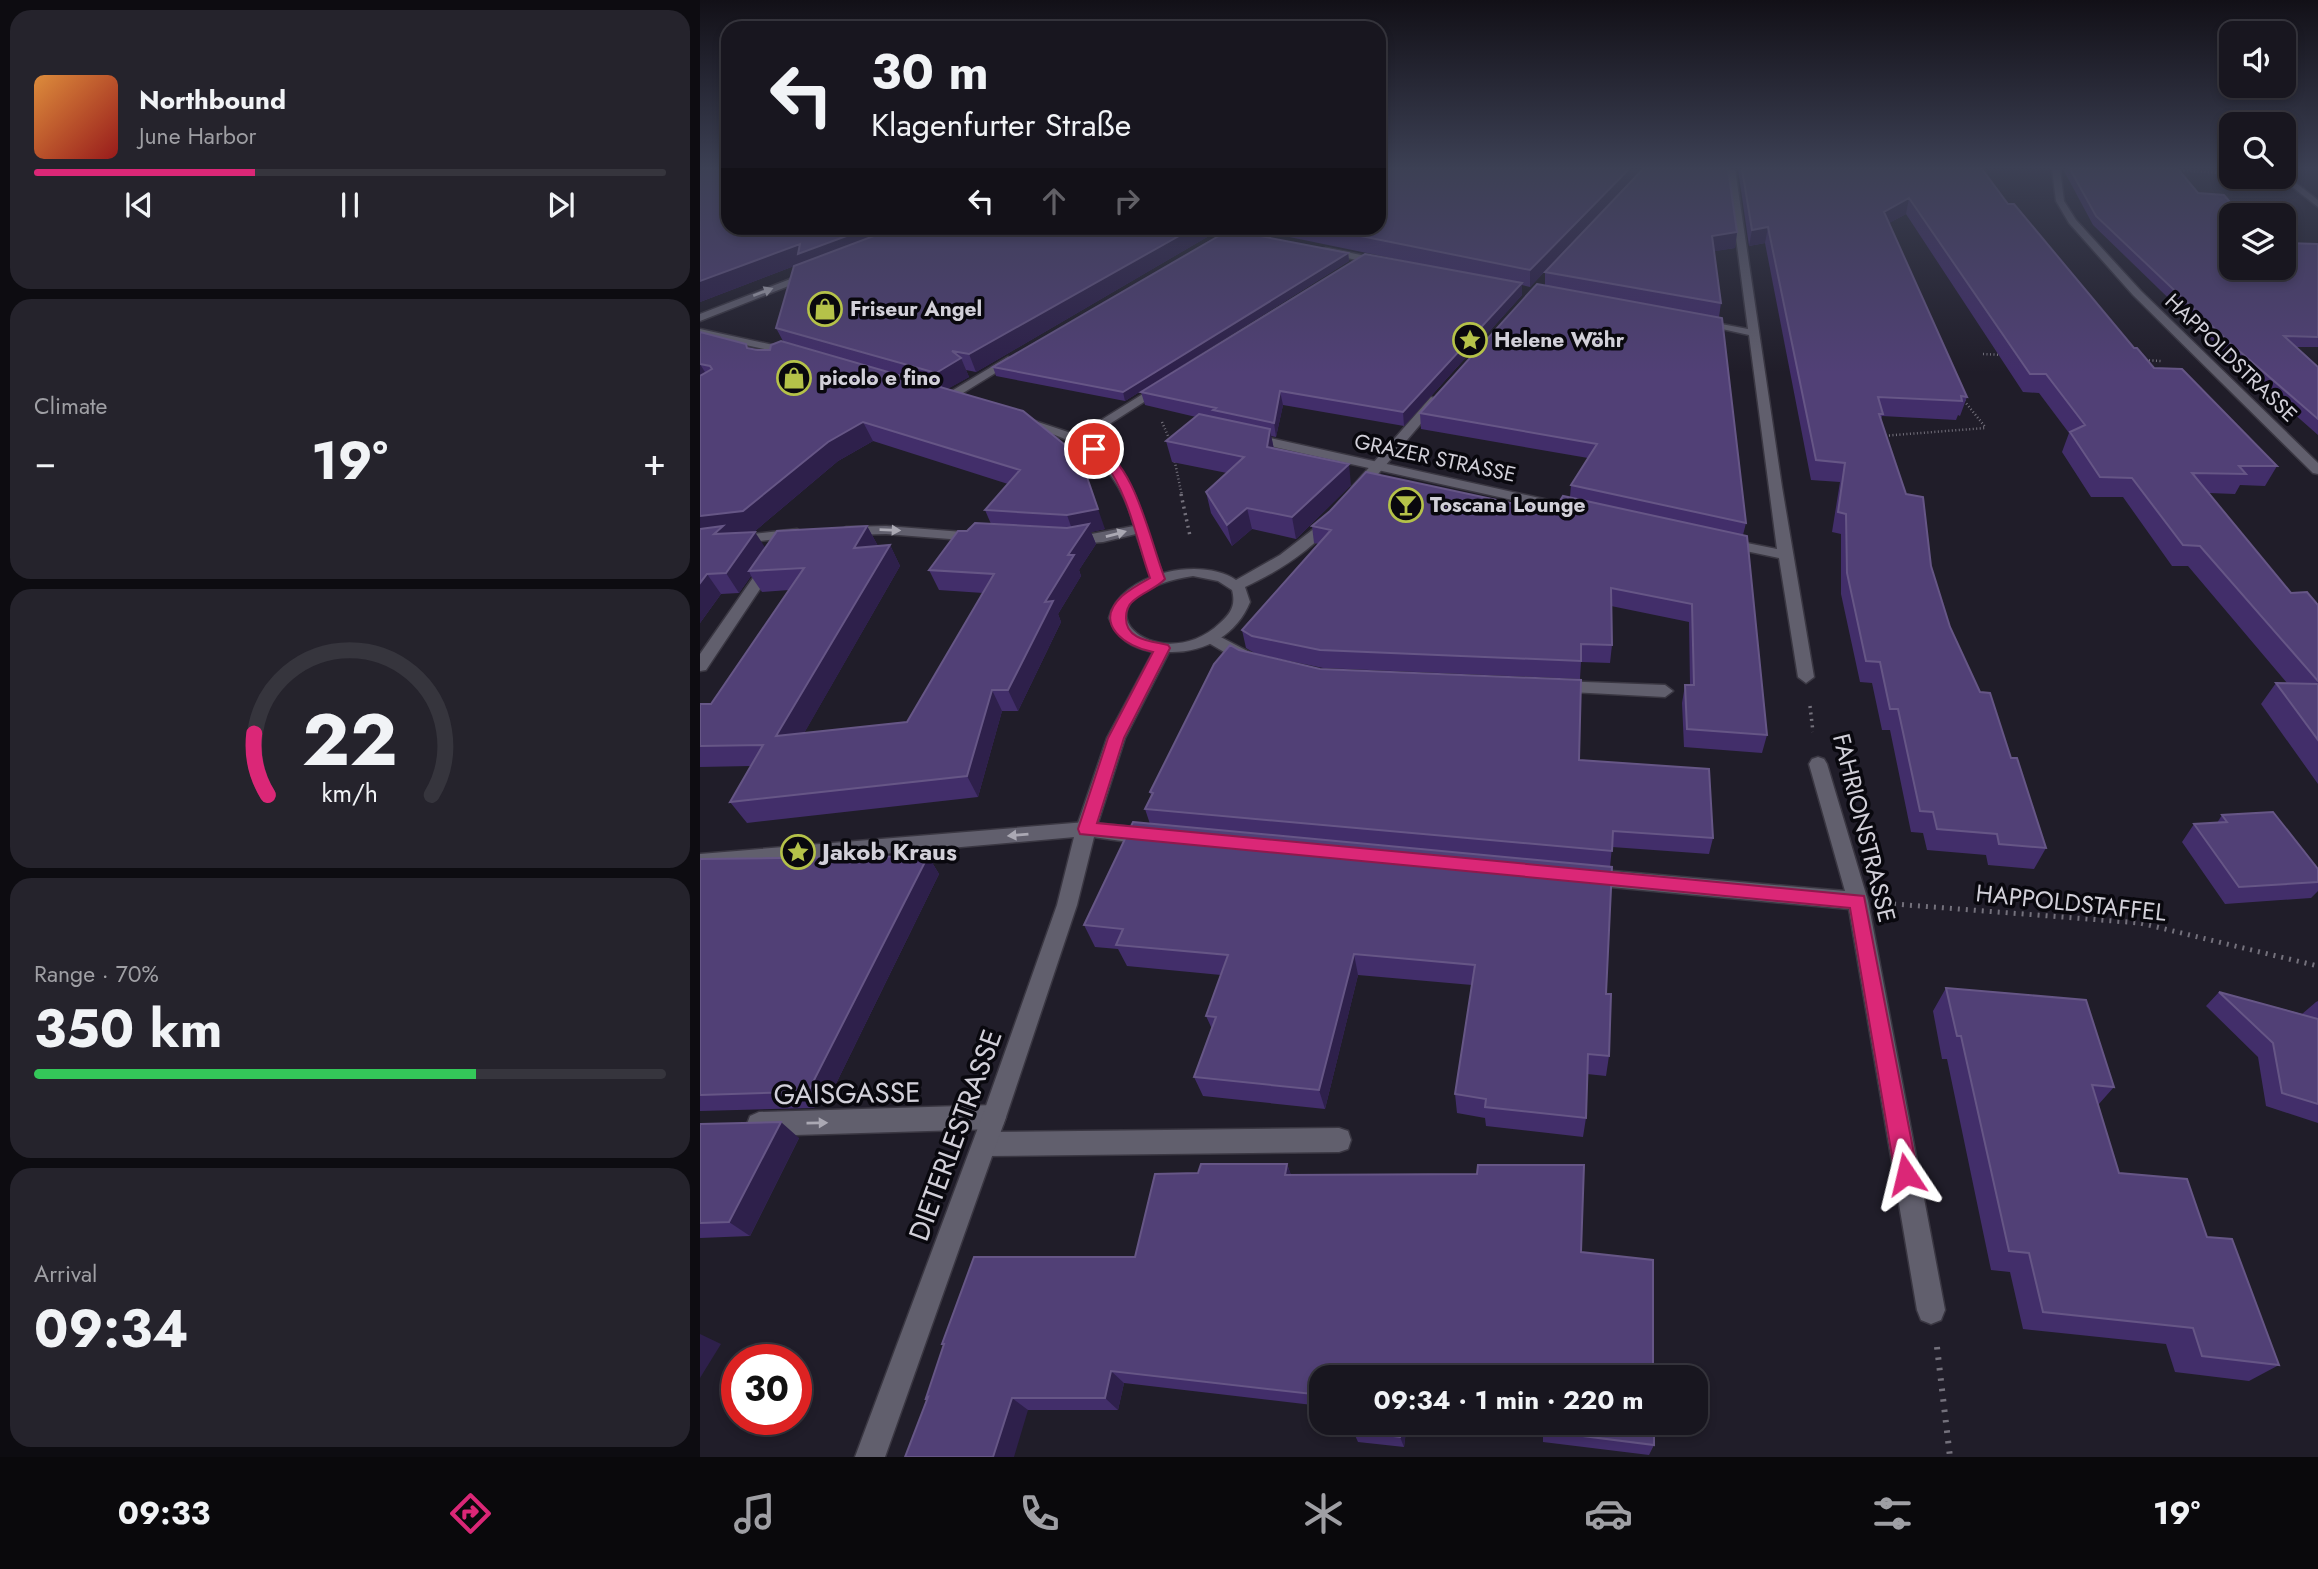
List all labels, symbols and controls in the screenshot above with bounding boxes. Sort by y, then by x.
map controls [2219,21,2296,280]
button: sound [2219,21,2296,98]
text: 30 m [871,37,989,107]
icon: left [756,49,847,140]
text: Northbound [139,81,286,119]
text: Klagenfurter Straße [871,102,1131,148]
button: search [2219,112,2296,189]
text: June Harbor [139,119,256,153]
icon: left [962,182,1000,220]
icon: ahead [1035,182,1073,220]
icon: right [1108,182,1146,220]
icon: previous [120,186,158,224]
icon: pause [331,186,369,224]
icon: next [542,186,580,224]
button: layers [2219,203,2296,280]
one-way arrow [753,287,774,298]
street label: HAPPOLDSTRASSE [2158,287,2304,429]
shop icon: Friseur Angel [806,290,844,328]
place label: Friseur Angel [850,294,982,324]
place icon: Helene Wöhr [1451,321,1489,359]
place label: Helene Wöhr [1494,325,1625,355]
shop icon: picolo e fino [775,359,813,397]
place label: picolo e fino [819,363,941,393]
text: Climate [34,389,107,423]
pin [1064,419,1124,479]
text: 19° [311,423,388,499]
street label: GRAZER STRASSE [1351,426,1519,490]
icon: arrive [1075,430,1113,468]
text: − [34,434,56,489]
text: + [643,434,666,489]
bar icon: Toscana Lounge [1387,486,1425,524]
place label: Toscana Lounge [1430,490,1586,520]
one-way arrow [879,525,901,536]
one-way arrow [1106,528,1128,539]
text: 22 [302,687,398,792]
street label: FAHRIONSTRASSE [1824,730,1905,926]
text: km/h [322,774,378,810]
one-way arrow [1007,830,1029,841]
place icon: Jakob Kraus [779,833,817,871]
place label: Jakob Kraus [818,834,957,869]
street label: HAPPOLDSTAFFEL [1974,875,2168,930]
text: Range · 70% [34,957,159,991]
text: 350 km [34,991,223,1067]
street label: DIETERLESTRASSE [898,1024,1013,1246]
street label: GAISGASSE [773,1072,921,1115]
one-way arrow [806,1117,828,1128]
position arrow [1869,1137,1943,1211]
text: Arrival [34,1257,97,1291]
text: 09:34 [34,1291,189,1367]
speed limit sign: 30 [721,1344,812,1435]
text: 09:34 · 1 min · 220 m [1373,1381,1644,1419]
icon: directions [446,1489,495,1538]
icon: music [730,1489,779,1538]
icon: phone [1015,1489,1064,1538]
icon: climate [1299,1489,1348,1538]
icon: car [1584,1489,1633,1538]
icon: filters [1868,1489,1917,1538]
text: 09:33 [118,1490,210,1536]
text: 19° [2153,1490,2200,1536]

